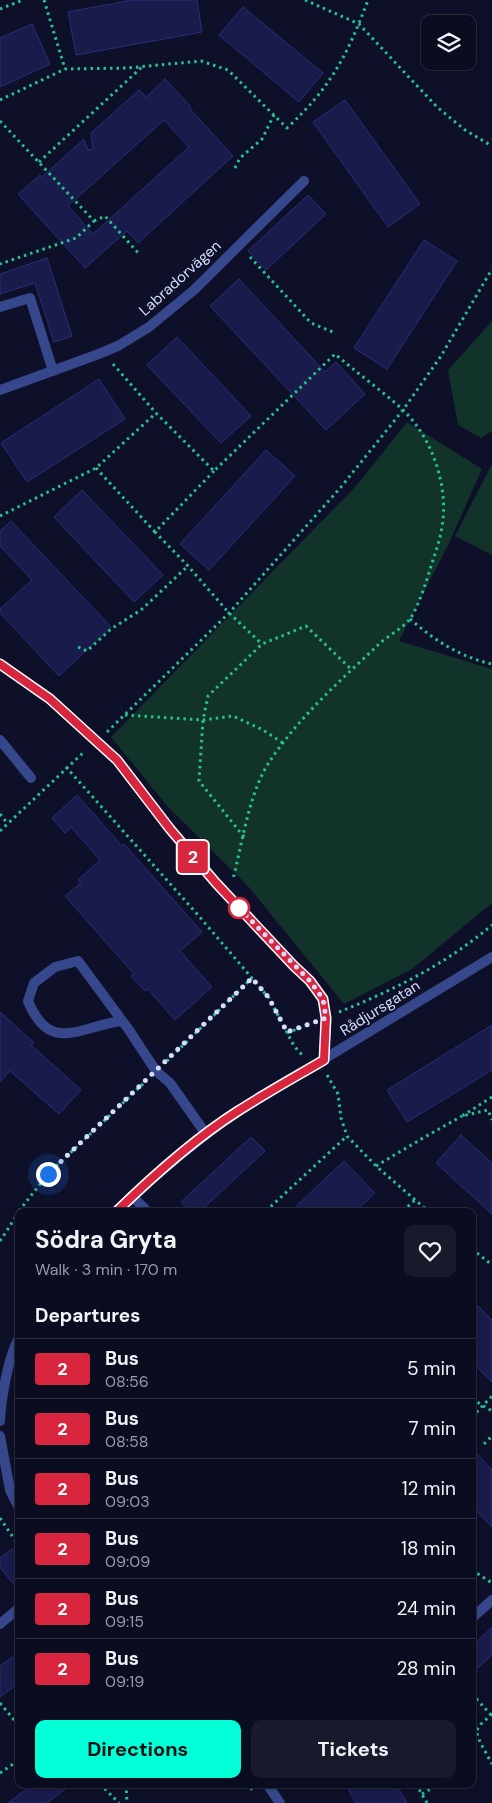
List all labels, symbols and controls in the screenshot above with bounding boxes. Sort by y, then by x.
map controls [421,15,476,70]
button: layers [421,15,476,70]
street label: Labradorvägen [135,236,225,320]
line badge: 2 [177,841,209,873]
text: 2 [188,845,198,869]
unlabelled marker [228,897,250,919]
street label: Rådjursgatan [336,976,424,1040]
your location [36,1162,61,1187]
text: Södra Gryta [35,1224,177,1255]
button: heart [404,1225,456,1277]
text: Walk · 3 min · 170 m [35,1259,177,1280]
text: Departures [35,1303,140,1328]
text: Bus [105,1346,139,1371]
text: 5 min [407,1356,456,1381]
text: 2 [57,1357,68,1381]
text: 08:56 [105,1371,149,1392]
text: Bus [105,1406,139,1431]
text: 7 min [408,1416,456,1441]
text: 2 [57,1417,68,1441]
text: 08:58 [105,1431,148,1452]
text: Bus [105,1466,139,1491]
text: 12 min [402,1476,456,1501]
text: 2 [57,1477,68,1501]
text: 09:03 [105,1491,150,1512]
text: Bus [105,1526,139,1551]
text: 18 min [401,1536,456,1561]
text: 2 [57,1537,68,1561]
text: 09:09 [105,1551,150,1572]
text: Bus [105,1586,139,1611]
text: 24 min [396,1596,456,1621]
text: 2 [57,1597,68,1621]
text: 09:15 [105,1611,144,1632]
text: Bus [105,1646,139,1671]
text: 28 min [396,1656,456,1681]
text: 2 [57,1657,68,1681]
text: 09:19 [105,1671,144,1692]
button: Directions [35,1720,241,1778]
button: Tickets [251,1720,456,1778]

